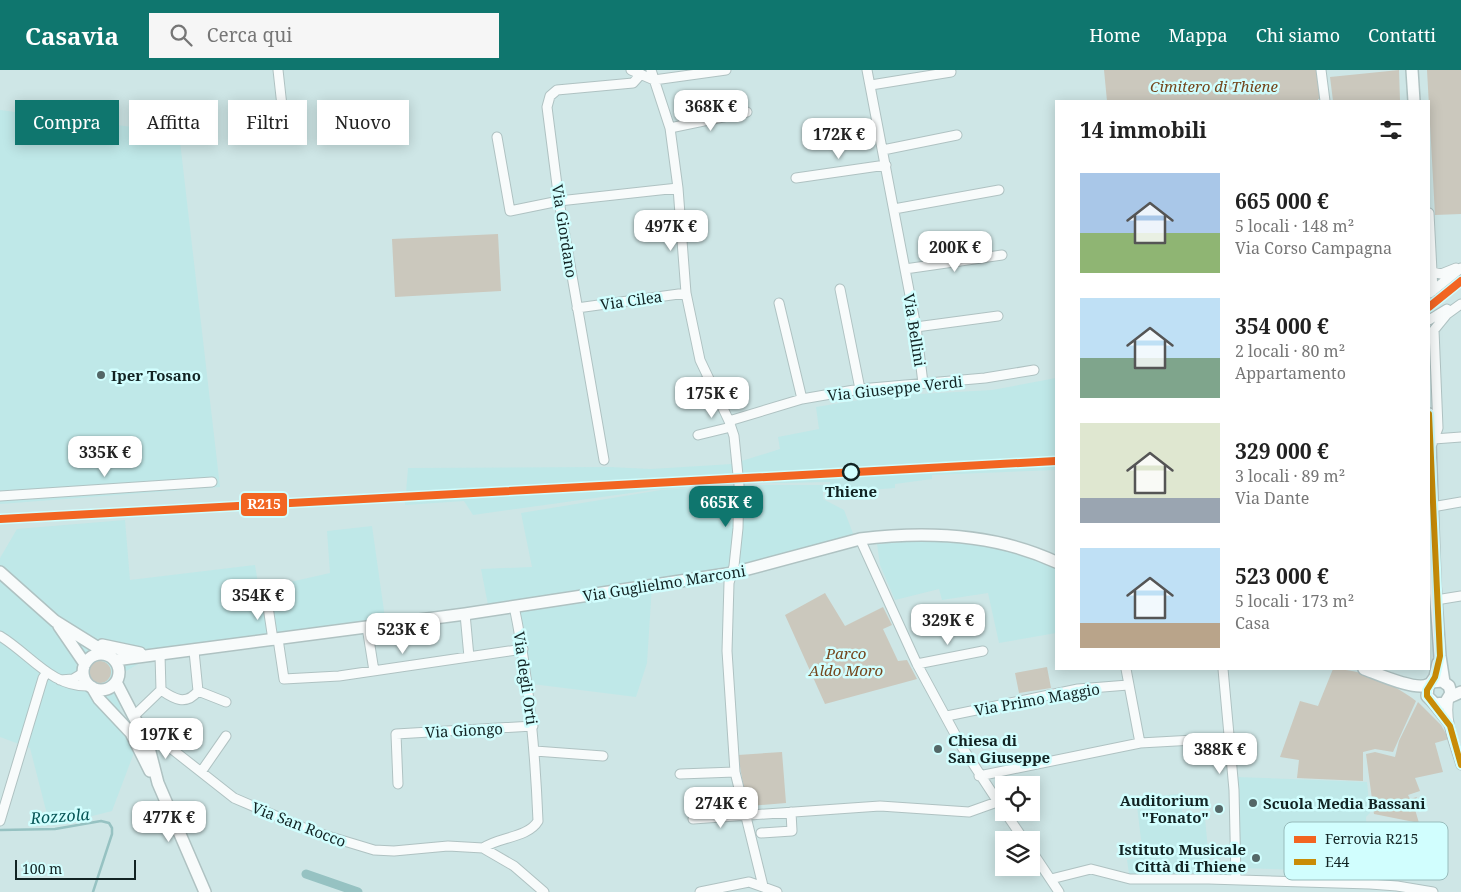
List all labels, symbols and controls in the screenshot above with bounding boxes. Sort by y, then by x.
search box [149,13,499,58]
text: Casavia [25,19,119,52]
icon: search [167,21,195,49]
text: Cerca qui [207,22,292,48]
text: Home [1089,23,1140,47]
text: Mappa [1168,23,1228,47]
text: Chi siamo [1256,23,1340,47]
text: Contatti [1368,23,1436,47]
park label: Cimitero di Thiene [1150,76,1278,96]
pin: 368K € [670,90,752,132]
text: 368K € [685,95,737,117]
chip: Compra [15,100,119,145]
chip: Affitta [129,100,218,145]
chip: Filtri [228,100,307,145]
chip: Nuovo [317,100,409,145]
text: 14 immobili [1080,116,1207,144]
icon: filters [1377,116,1405,144]
pin: 172K € [798,118,880,160]
text: 172K € [813,123,865,145]
street label: Via Giordano [548,183,582,279]
text: 665 000 € [1235,187,1329,215]
icon: home [1120,193,1180,253]
pin: 497K € [630,210,712,252]
text: 497K € [645,215,697,237]
text: 5 locali · 148 m² [1235,215,1354,237]
pin: 200K € [914,230,996,273]
text: 200K € [929,236,981,258]
text: Via Corso Campagna [1235,237,1392,259]
street label: Via Cilea [599,286,663,314]
street label: Via Bellini [899,292,931,368]
text: 354 000 € [1235,312,1329,340]
icon: home [1120,318,1180,378]
text: 2 locali · 80 m² [1235,340,1345,362]
text: Appartamento [1235,362,1346,384]
place label: Iper Tosano [111,365,201,385]
marker: Iper Tosano [95,369,107,381]
street label: Via Giuseppe Verdi [826,371,964,405]
pin: 175K € [671,376,753,419]
text: 175K € [686,382,738,404]
pin: 335K € [64,436,146,478]
text: 329 000 € [1235,437,1329,465]
text: 335K € [79,441,131,463]
icon: home [1120,443,1180,503]
marker: Thiene [842,463,860,481]
text: 3 locali · 89 m² [1235,465,1345,487]
place label: Thiene [825,481,877,501]
pin: 665K € [685,486,767,528]
text: Via Dante [1235,487,1309,509]
text: 665K € [700,491,752,513]
line badge: R215 [240,492,288,517]
text: R215 [247,494,281,513]
street label: Via Guglielmo Marconi [581,560,747,606]
text: 523 000 € [1235,562,1329,590]
icon: home [1120,568,1180,628]
pin: 354K € [217,578,299,621]
text: 354K € [232,584,284,606]
text: 5 locali · 173 m² [1235,590,1354,612]
pin: 329K € [907,604,989,646]
text: 329K € [922,609,974,631]
pin: 523K € [362,612,444,655]
text: Casa [1235,612,1270,634]
text: 523K € [377,618,429,640]
street label: Via degli Orti [510,630,542,726]
park label: Parco Aldo Moro [808,643,883,680]
street label: Via Primo Maggio [973,678,1101,720]
pin: 197K € [125,718,207,760]
street label: Via Giongo [425,718,503,742]
text: 197K € [140,723,192,745]
place label: Chiesa di San Giuseppe [948,730,1050,767]
pin: 388K € [1179,732,1261,775]
text: 388K € [1194,738,1246,760]
marker: Chiesa di San Giuseppe [932,743,944,755]
map controls [995,776,1040,876]
button: locate [995,776,1040,821]
pin: 274K € [680,786,762,829]
place label: Auditorium "Fonato" [1120,790,1209,827]
text: 274K € [695,792,747,814]
place label: Scuola Media Bassani [1263,793,1426,813]
street label: Via San Rocco [249,797,349,851]
marker: Scuola Media Bassani [1247,797,1259,809]
pin: 477K € [128,800,210,843]
water label: Rozzola [29,803,91,829]
marker: Auditorium "Fonato" [1213,803,1225,815]
text: 477K € [143,806,195,828]
legend [1284,822,1448,880]
text: Ferrovia R215 [1325,829,1418,848]
button: layers [995,831,1040,876]
place label: Istituto Musicale Città di Thiene [1119,839,1246,876]
marker: Istituto Musicale Città di Thiene [1250,852,1262,864]
text: E44 [1325,852,1350,871]
scale bar [15,857,136,880]
text: 100 m [22,859,62,878]

